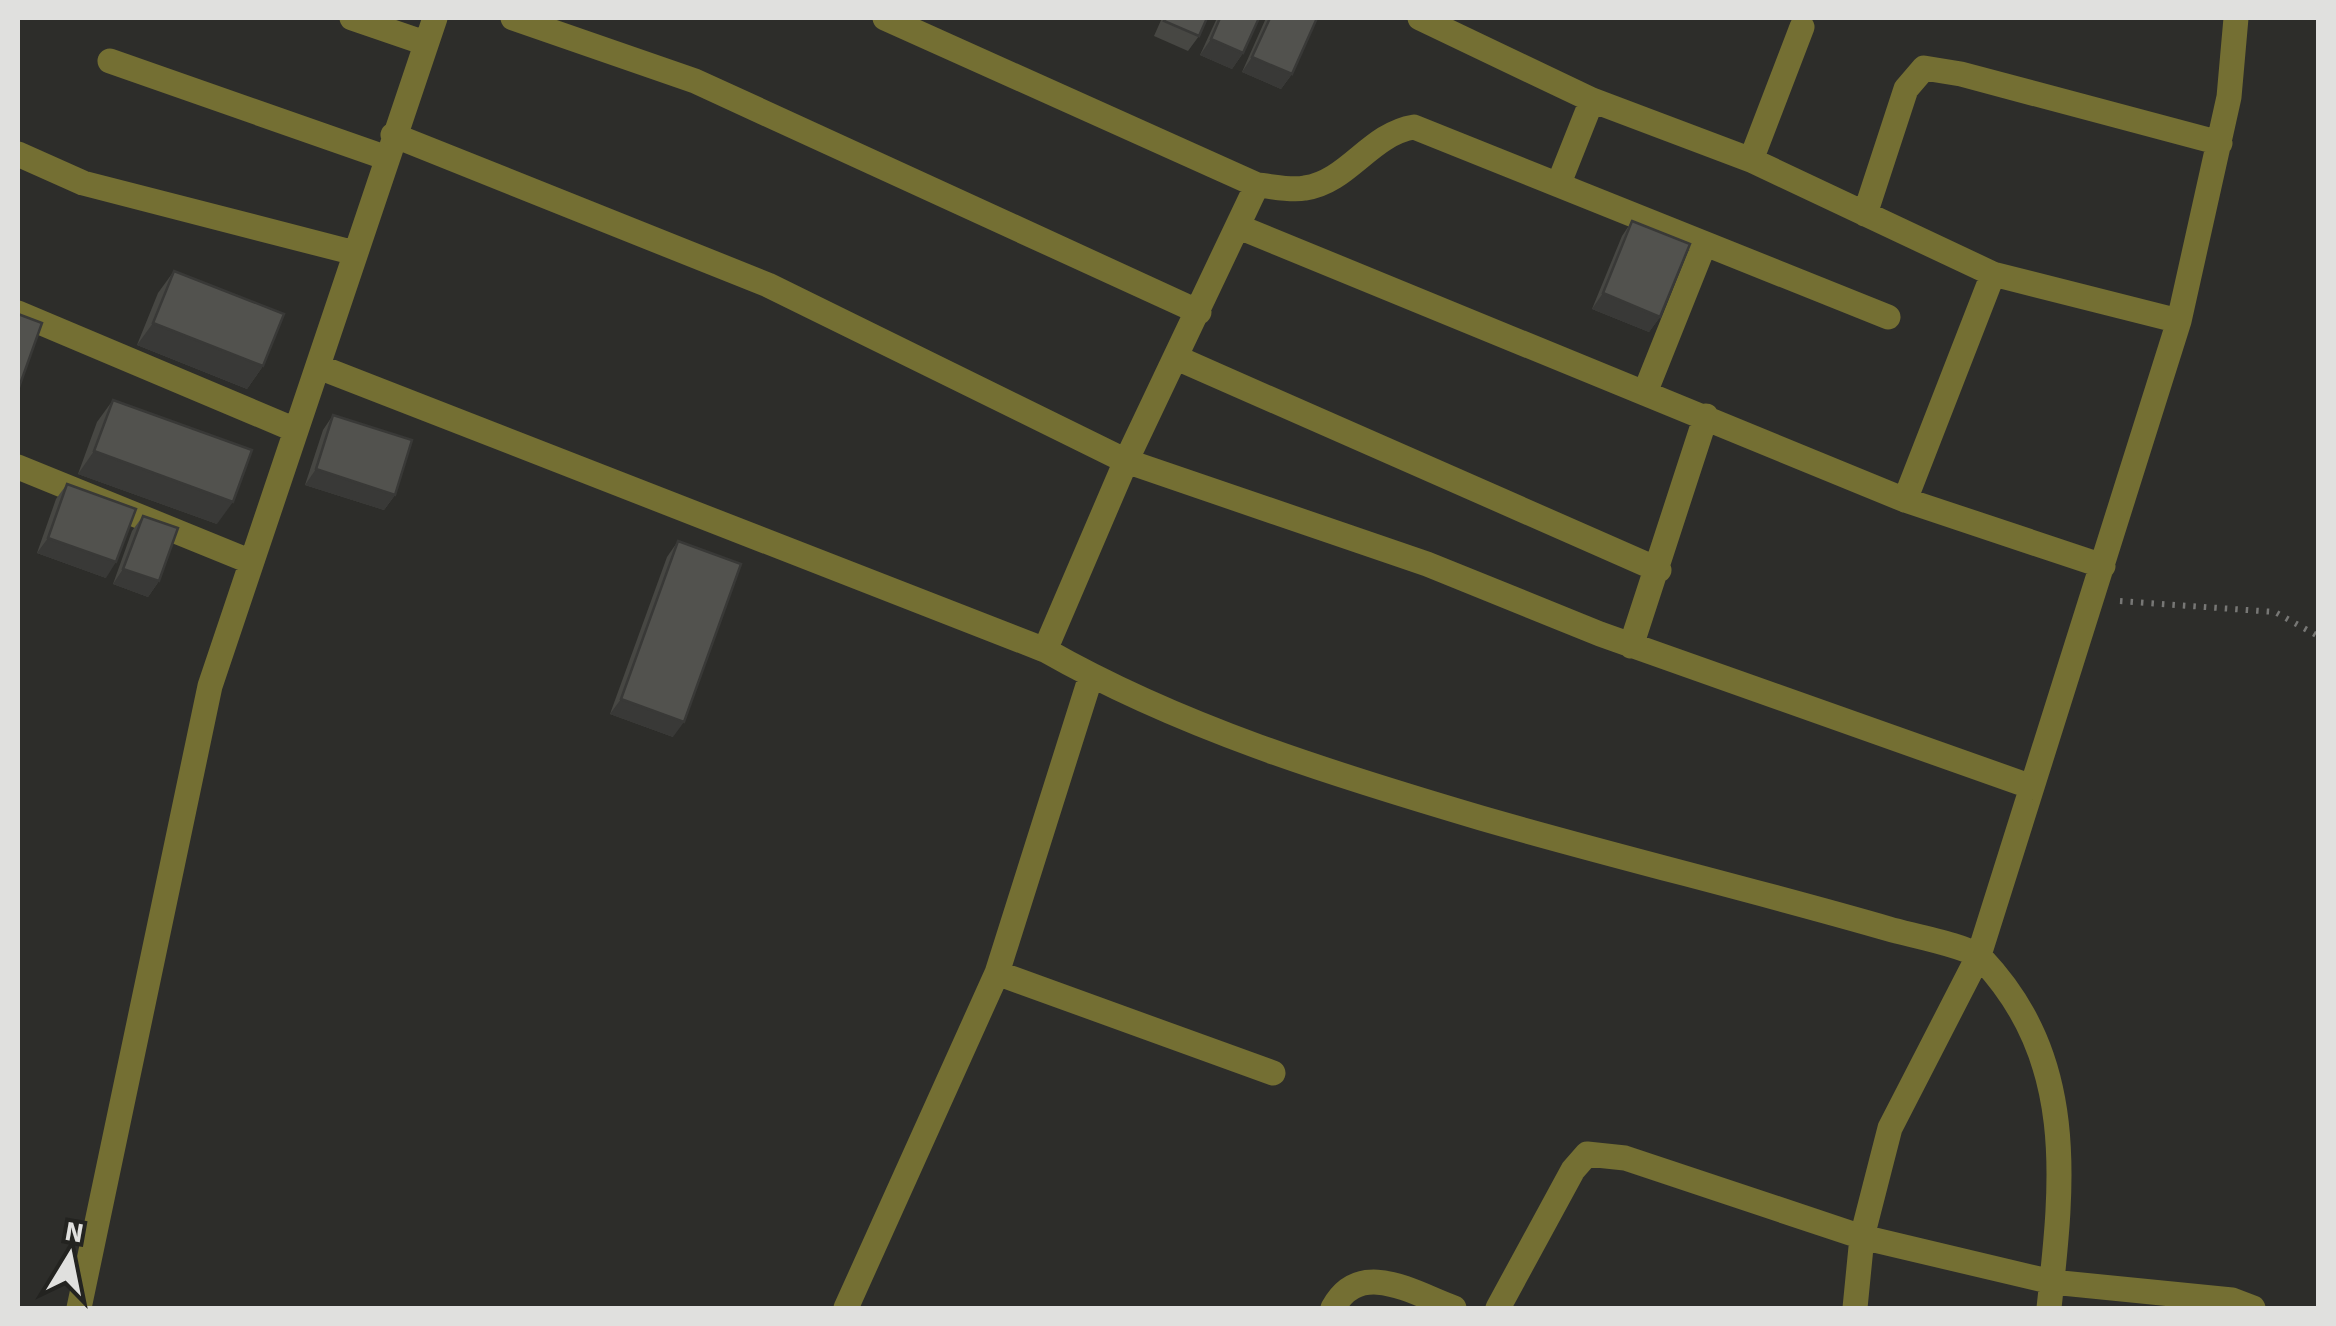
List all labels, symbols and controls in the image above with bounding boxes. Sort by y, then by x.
north arrow [20,1206,120,1306]
text: N [62,1211,87,1254]

